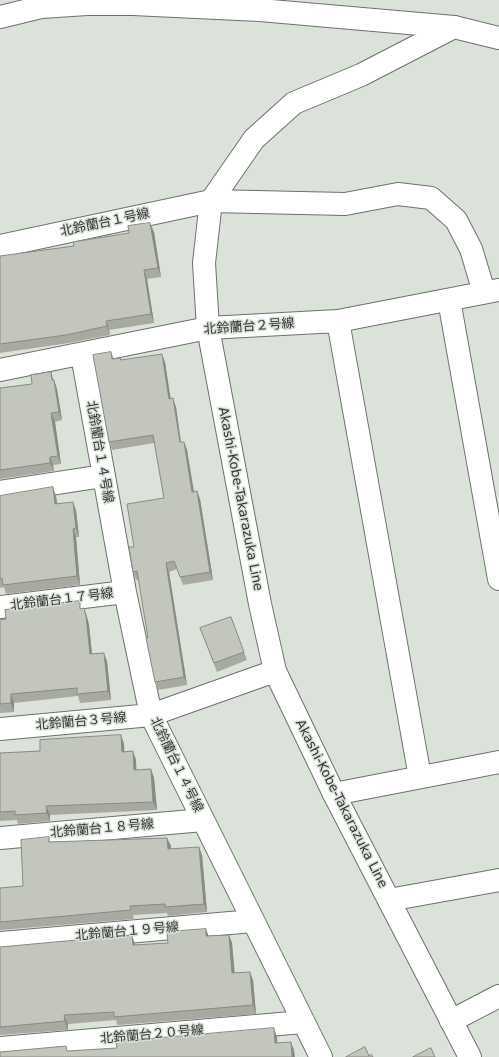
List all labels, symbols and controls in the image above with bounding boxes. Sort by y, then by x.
street label: 北鈴蘭台１号線 [59,206,151,240]
street label: 北鈴蘭台２号線 [203,316,295,338]
street label: 北鈴蘭台１４号線 [82,399,116,505]
street label: Akashi-Kobe-Takarazuka Line [215,406,265,592]
street label: 北鈴蘭台１７号線 [9,586,115,614]
street label: 北鈴蘭台３号線 [35,710,127,734]
street label: 北鈴蘭台１４号線 [146,715,206,815]
street label: Akashi-Kobe-Takarazuka Line [292,717,390,891]
street label: 北鈴蘭台１８号線 [50,817,154,841]
street label: 北鈴蘭台１９号線 [75,920,179,944]
street label: 北鈴蘭台２０号線 [100,1023,204,1047]

